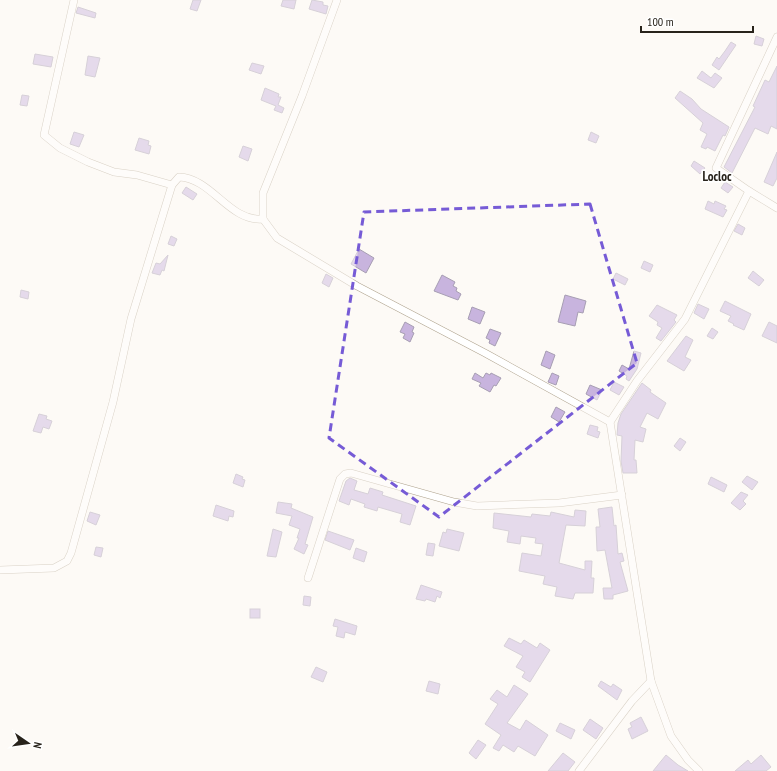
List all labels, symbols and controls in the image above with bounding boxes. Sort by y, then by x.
scale bar [641,8,753,34]
text: 100 m [647,14,674,29]
district label: Locloc [702,168,732,185]
north arrow [8,723,48,763]
text: N [30,741,45,750]

